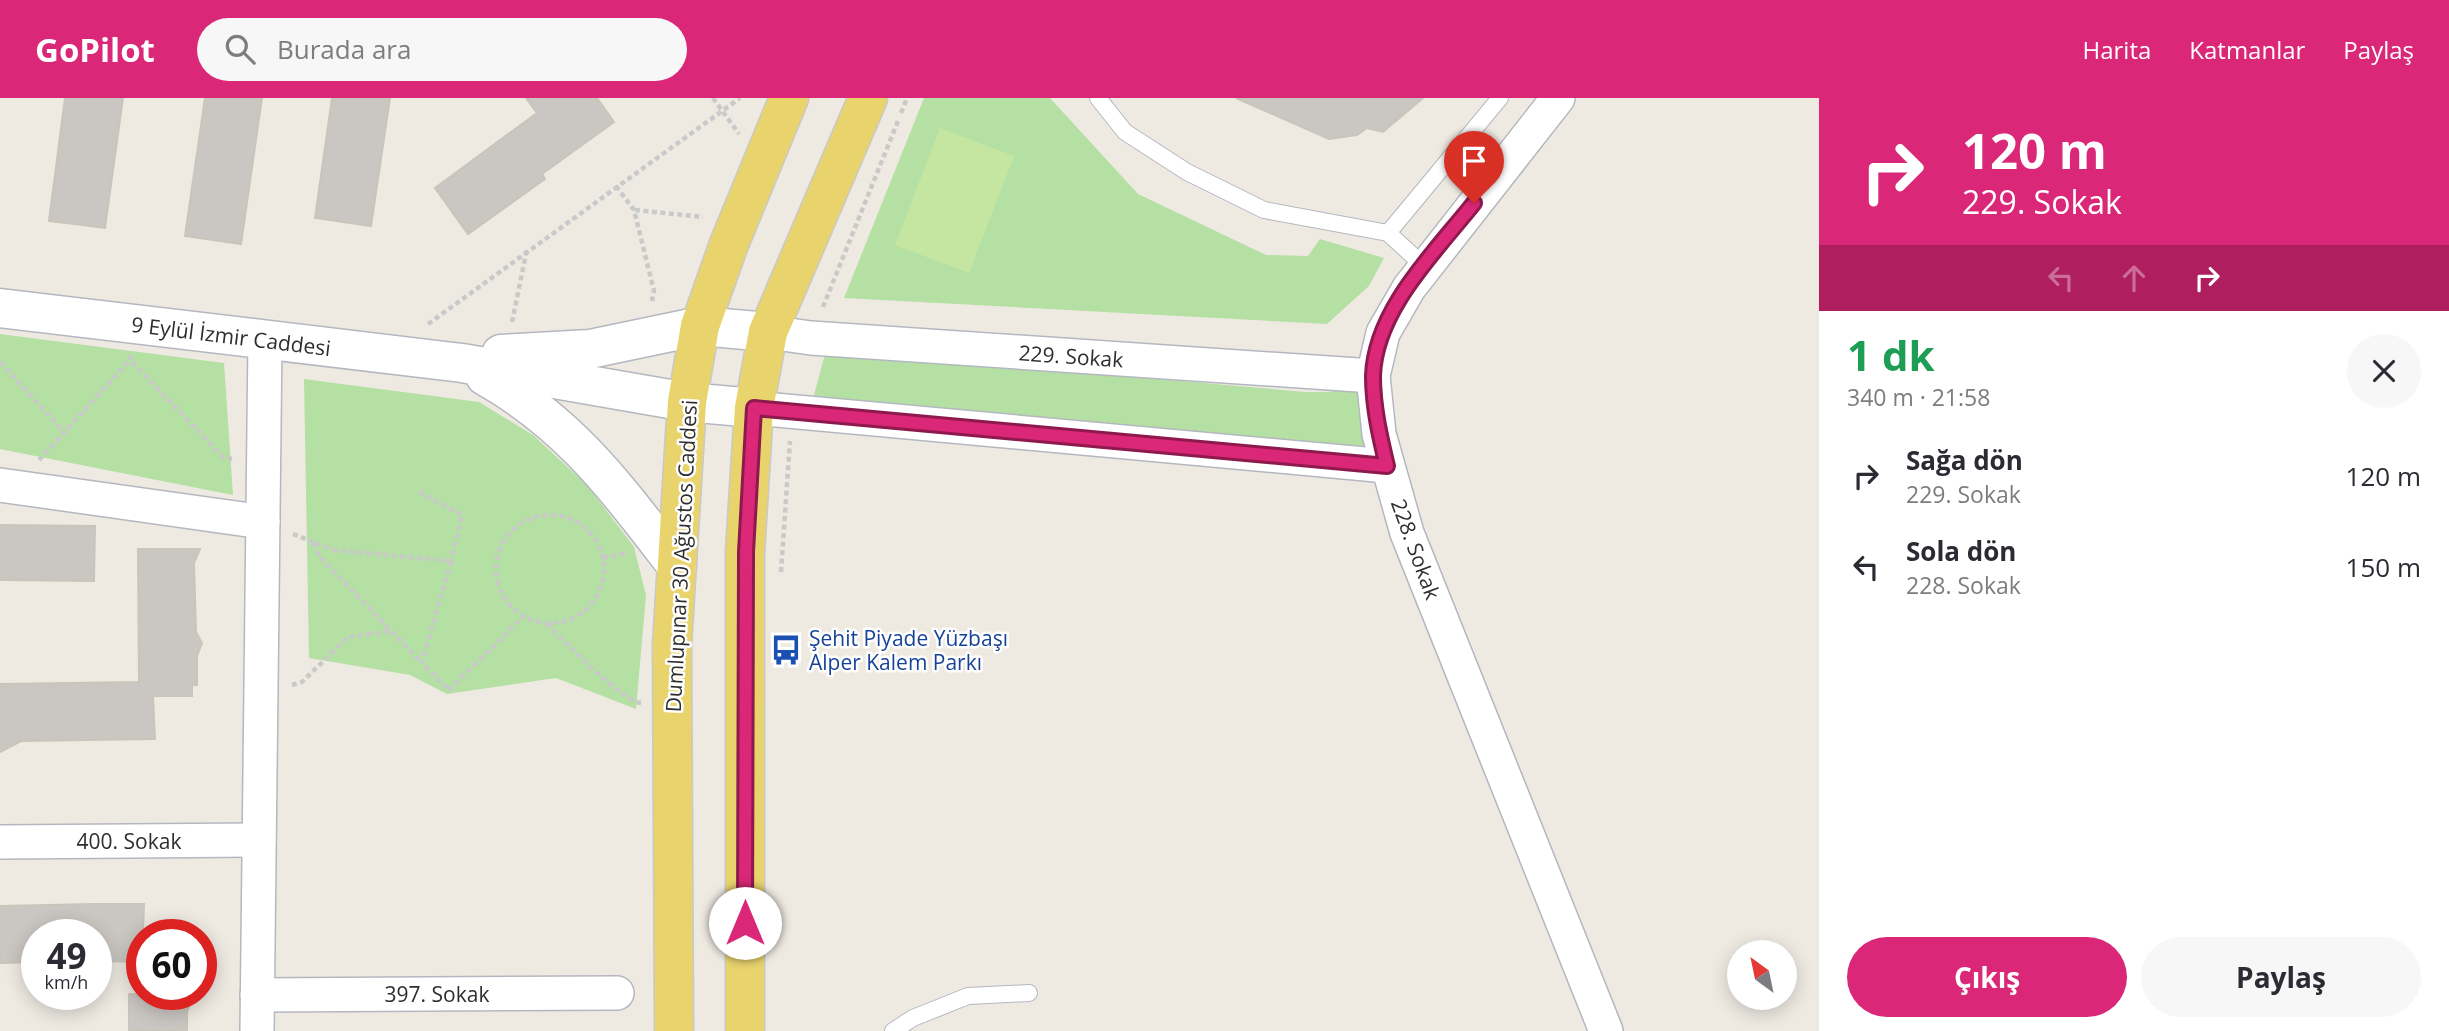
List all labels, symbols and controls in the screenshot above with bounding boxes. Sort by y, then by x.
search box [197,18,687,81]
text: GoPilot [35,27,155,72]
icon: search [221,30,259,68]
text: Burada ara [277,31,411,67]
text: Harita [2083,33,2151,66]
text: Katmanlar [2189,33,2305,66]
text: Paylaş [2343,33,2414,66]
text: 120 m [1962,117,2107,183]
icon: right [1847,126,1938,217]
pin [1444,131,1504,203]
icon: arrive [1455,142,1493,180]
text: 229. Sokak [1962,180,2122,223]
icon: left [2042,259,2080,297]
icon: ahead [2115,259,2153,297]
icon: right [2188,259,2226,297]
street label: 9 Eylül İzmir Caddesi [130,310,332,362]
text: 1 dk [1847,326,1935,383]
button: close [2347,334,2421,408]
street label: 229. Sokak [1018,338,1124,374]
text: 340 m · 21:58 [1847,381,1990,413]
street label: Dumlupınar 30 Ağustos Caddesi [659,399,703,713]
text: Sağa dön [1906,442,2023,478]
icon: right [1847,457,1885,495]
text: 120 m [2346,458,2421,494]
text: 229. Sokak [1906,478,2021,510]
street label: 228. Sokak [1385,495,1447,603]
text: Sola dön [1906,533,2016,569]
icon: left [1847,548,1885,586]
text: 150 m [2346,549,2421,585]
text: 228. Sokak [1906,569,2021,601]
place label: Şehit Piyade Yüzbaşı Alper Kalem Parkı [809,624,1008,676]
bus stop icon: Şehit Piyade Yüzbaşı Alper Kalem Parkı [769,633,803,667]
street label: 400. Sokak [77,827,181,855]
position arrow [708,886,782,960]
speed limit sign: 60 [126,919,217,1010]
text: 49 [46,932,87,979]
button: Çıkış [1847,937,2127,1017]
button: Paylaş [2141,937,2421,1017]
north arrow [1727,940,1797,1010]
map controls [1727,940,1797,1010]
text: km/h [45,970,88,994]
street label: 397. Sokak [385,980,489,1008]

